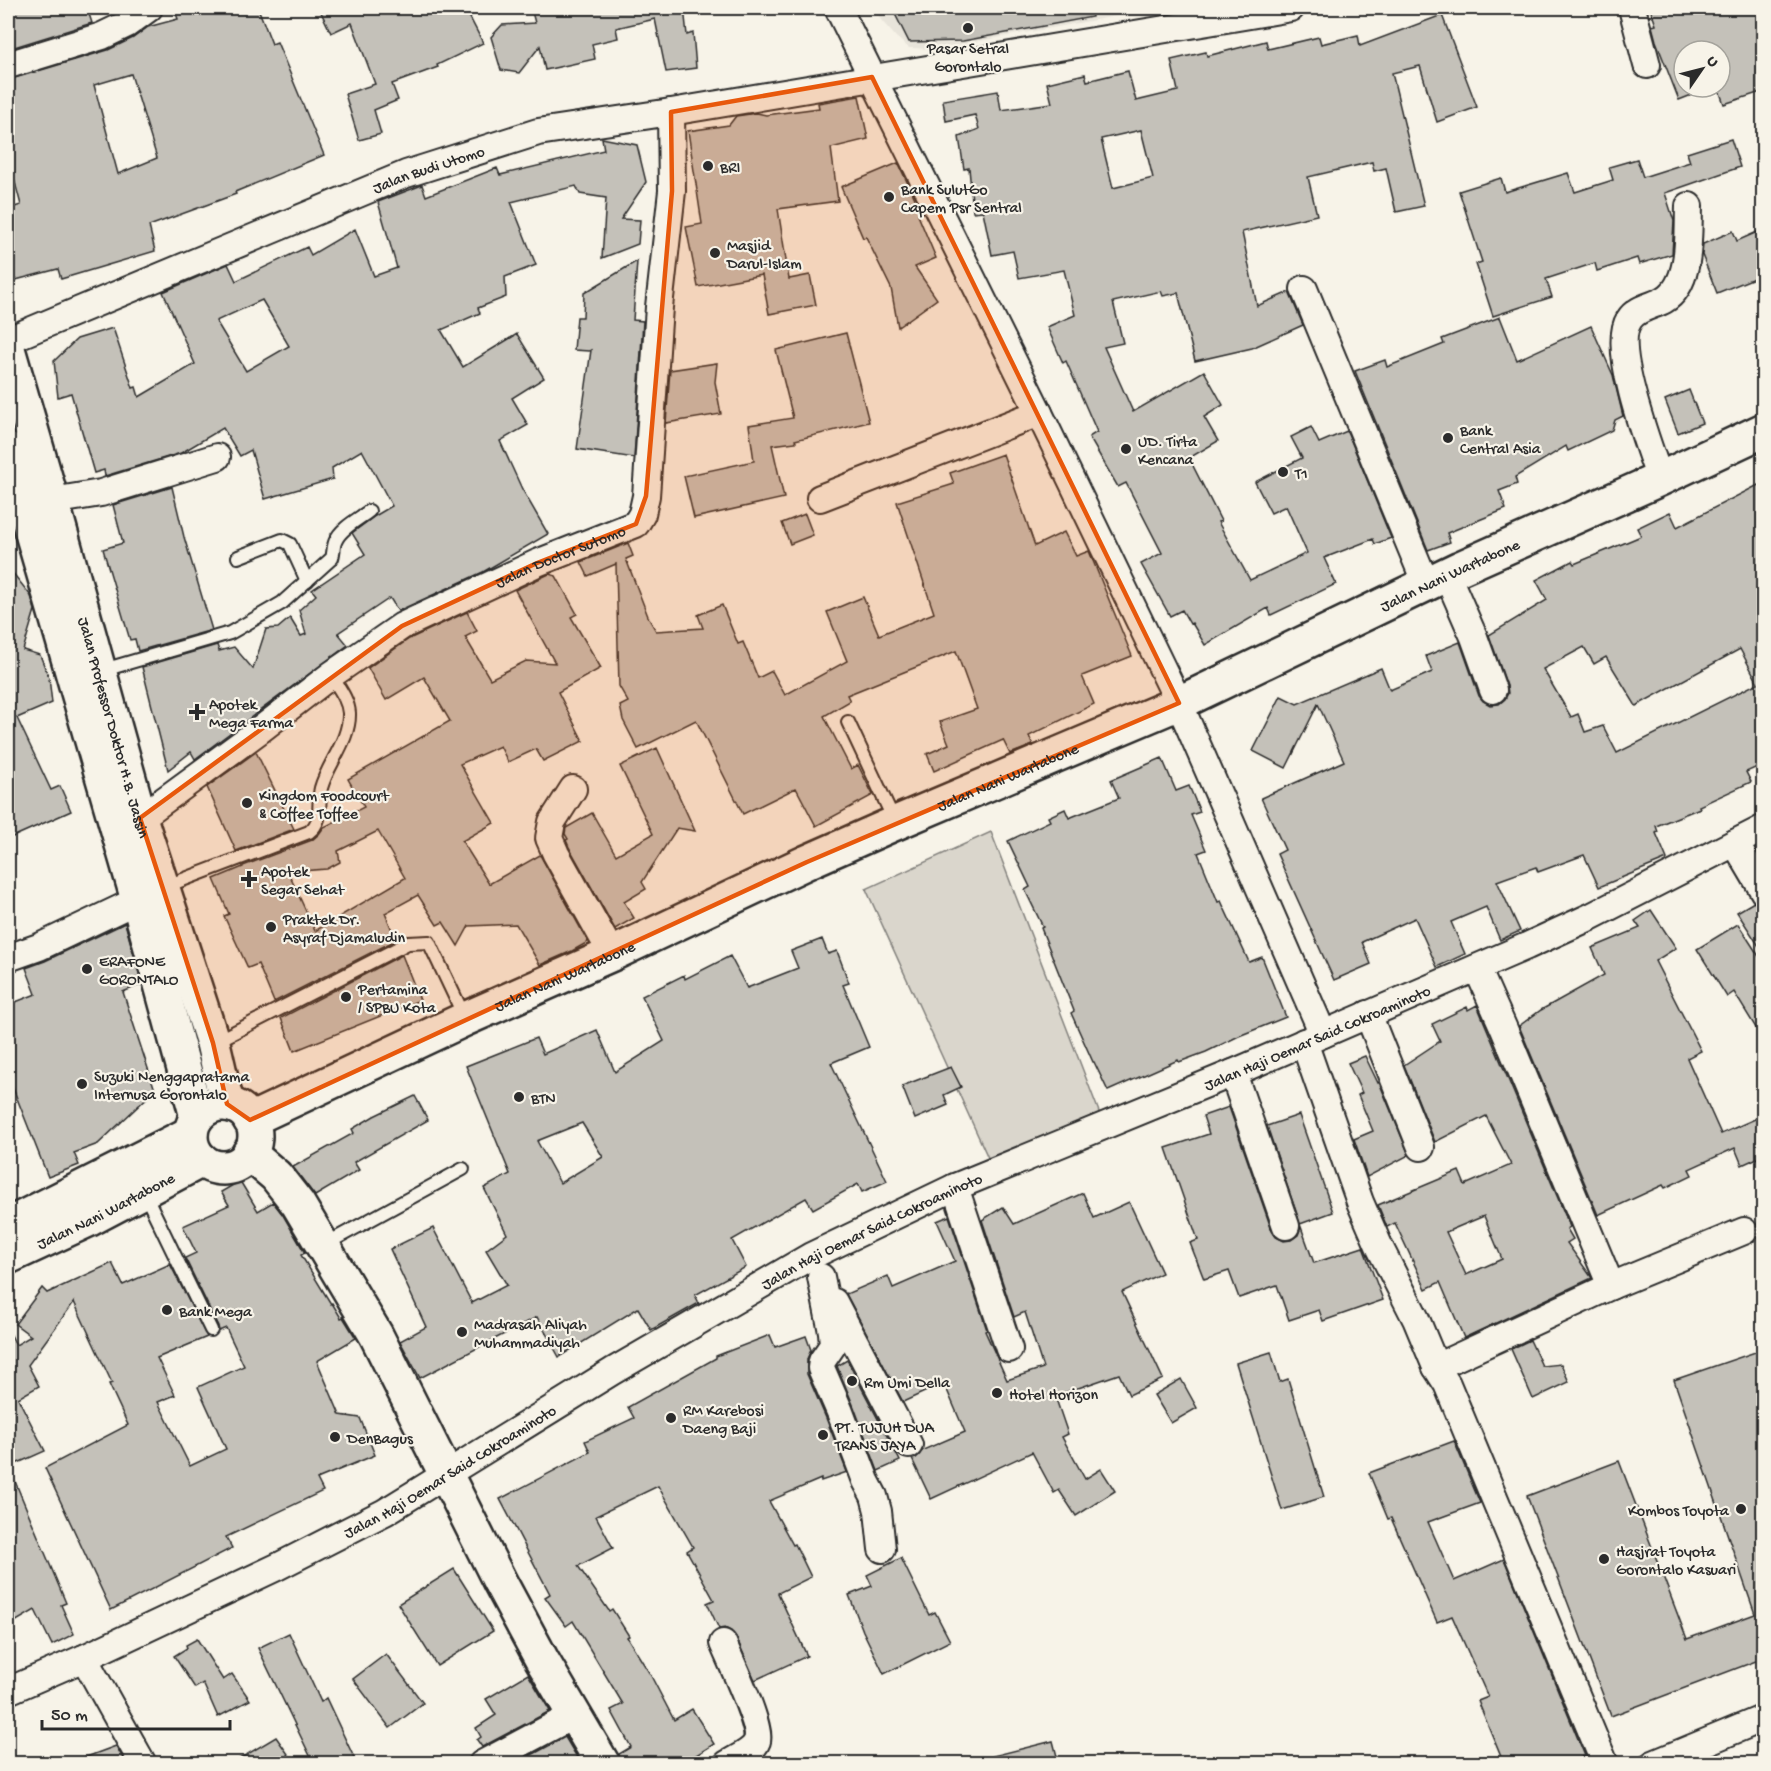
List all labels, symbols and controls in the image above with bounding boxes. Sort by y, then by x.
marker: Pasar Setral Gorontalo [961,21,975,35]
north arrow [1672,39,1732,99]
place label: Pasar Setral Gorontalo [926,41,1009,78]
text: U [1701,53,1722,72]
street label: Jalan Budi Utomo [371,144,488,200]
marker: BRI [701,159,715,173]
place label: BRI [719,160,740,179]
place label: Bank SulutGo Capem Psr Sentral [900,182,1022,219]
marker: Bank SulutGo Capem Psr Sentral [882,190,896,204]
place label: Masjid Darul-Islam [726,238,802,275]
marker: Masjid Darul-Islam [708,246,722,260]
place label: Bank Central Asia [1459,423,1542,460]
marker: Bank Central Asia [1441,431,1455,445]
place label: UD. Tirta Kencana [1138,434,1198,471]
marker: UD. Tirta Kencana [1119,442,1133,456]
marker: T1 [1276,465,1290,479]
place label: T1 [1294,466,1308,485]
street label: Jalan Doctor Sutomo [493,523,629,594]
street label: Jalan Nani Wartabone [1378,536,1524,618]
street label: Jalan Professor Doktor H.B. Jassin [72,616,152,841]
place label: Apotek Mega Farma [209,697,294,734]
marker: Apotek Mega Farma [190,705,204,719]
street label: Jalan Nani Wartabone [935,740,1083,817]
place label: Kingdom Foodcourt & Coffee Toffee [259,788,390,825]
marker: Kingdom Foodcourt & Coffee Toffee [240,796,254,810]
place label: Apotek Segar Sehat [261,864,345,901]
marker: Apotek Segar Sehat [242,872,256,886]
place label: Praktek Dr. Asyraf Djamaludin [282,912,406,949]
marker: Praktek Dr. Asyraf Djamaludin [264,920,278,934]
street label: Jalan Nani Wartabone [492,938,640,1018]
place label: ERAFONE GORONTALO [99,954,179,991]
marker: ERAFONE GORONTALO [80,962,94,976]
place label: Pertamina / SPBU Kota [357,982,437,1019]
street label: Jalan Haji Oemar Said Cokroaminoto [1202,983,1434,1097]
marker: Pertamina / SPBU Kota [339,990,353,1004]
place label: Suzuki Nenggapratama Internusa Gorontalo [94,1069,250,1106]
marker: Suzuki Nenggapratama Internusa Gorontalo [75,1077,89,1091]
marker: BTN [512,1090,526,1104]
place label: BTN [530,1091,556,1110]
street label: Jalan Nani Wartabone [35,1170,179,1255]
street label: Jalan Haji Oemar Said Cokroaminoto [759,1171,986,1296]
marker: Bank Mega [160,1303,174,1317]
place label: Bank Mega [178,1304,253,1323]
place label: Madrasah Aliyah Muhammadiyah [474,1317,587,1354]
marker: Madrasah Aliyah Muhammadiyah [455,1325,469,1339]
marker: Rm Umi Della [845,1374,859,1388]
place label: Rm Umi Della [864,1375,951,1394]
marker: Hotel Horizon [990,1386,1004,1400]
place label: Hotel Horizon [1009,1387,1098,1406]
street label: Jalan Haji Oemar Said Cokroaminoto [342,1402,561,1544]
place label: RM Karebosi Daeng Baji [682,1403,764,1440]
marker: RM Karebosi Daeng Baji [664,1411,678,1425]
place label: PT. TUJUH DUA TRANS JAYA [834,1420,935,1457]
marker: PT. TUJUH DUA TRANS JAYA [816,1428,830,1442]
marker: DenBagus [328,1430,342,1444]
place label: DenBagus [346,1431,414,1450]
marker: Kombos Toyota [1734,1502,1748,1516]
place label: Kombos Toyota [1628,1503,1730,1522]
place label: Hasjrat Toyota Gorontalo Kasuari [1616,1544,1736,1581]
marker: Hasjrat Toyota Gorontalo Kasuari [1597,1552,1611,1566]
scale bar [42,1693,230,1731]
text: 50 m [51,1706,88,1727]

